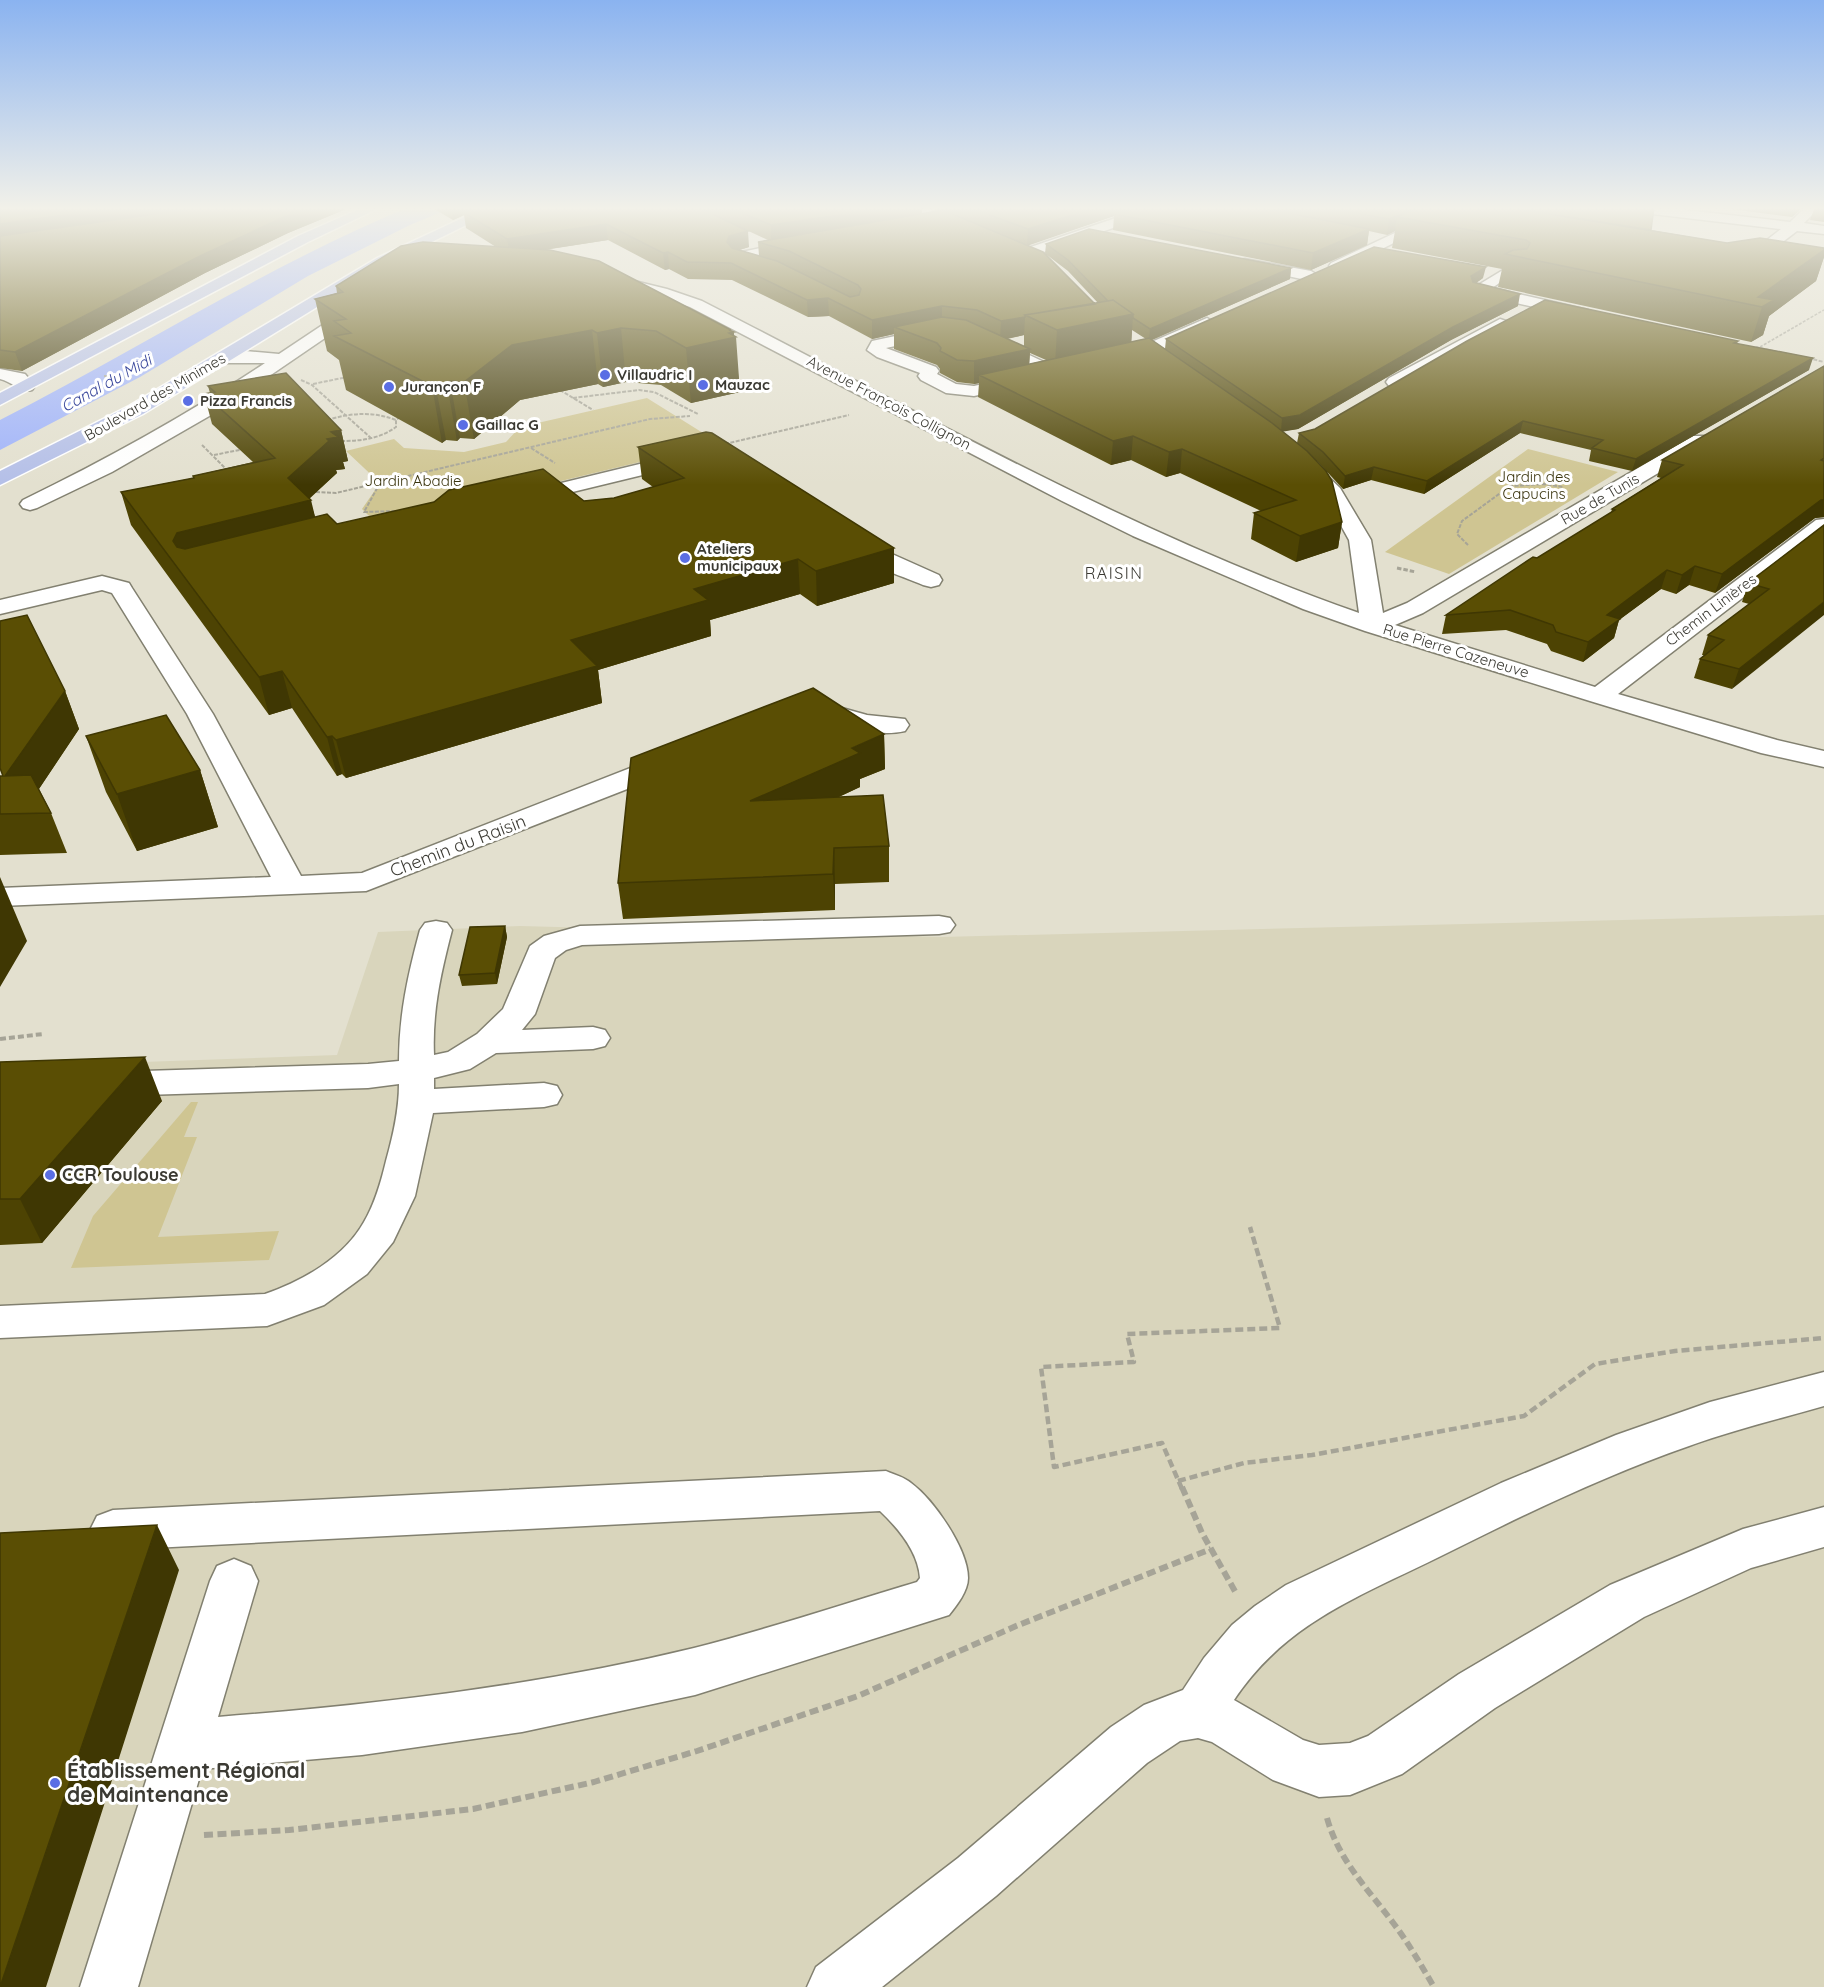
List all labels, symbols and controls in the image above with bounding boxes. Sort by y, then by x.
street label: Boulevard des Minimes [81,348,229,445]
water label: Canal du Midi [57,349,156,416]
street label: Avenue François Collignon [804,351,974,454]
place label: Villaudric I [617,365,692,384]
marker: Villaudric I [598,368,612,382]
place label: Mauzac [715,375,770,394]
place label: Jurançon F [401,377,482,396]
marker: Mauzac [696,378,710,392]
marker: Jurançon F [382,380,396,394]
place label: Pizza Francis [200,391,292,410]
marker: Pizza Francis [181,394,195,408]
place label: Gaillac G [475,415,539,434]
marker: Gaillac G [456,418,470,432]
park label: Jardin des Capucins [1498,467,1570,503]
street label: Rue de Tunis [1557,468,1642,529]
park label: Jardin Abadie [365,471,461,490]
place label: Ateliers municipaux [697,539,779,575]
marker: Ateliers municipaux [678,551,692,565]
district label: RAISIN [1085,563,1143,583]
street label: Chemin Linières [1661,569,1760,650]
street label: Rue Pierre Cazeneuve [1381,619,1532,682]
street label: Chemin du Raisin [387,809,529,882]
place label: CCR Toulouse [62,1163,179,1186]
marker: CCR Toulouse [43,1168,57,1182]
place label: Établissement Régional de Maintenance [67,1757,305,1807]
marker: Établissement Régional de Maintenance [48,1776,62,1790]

